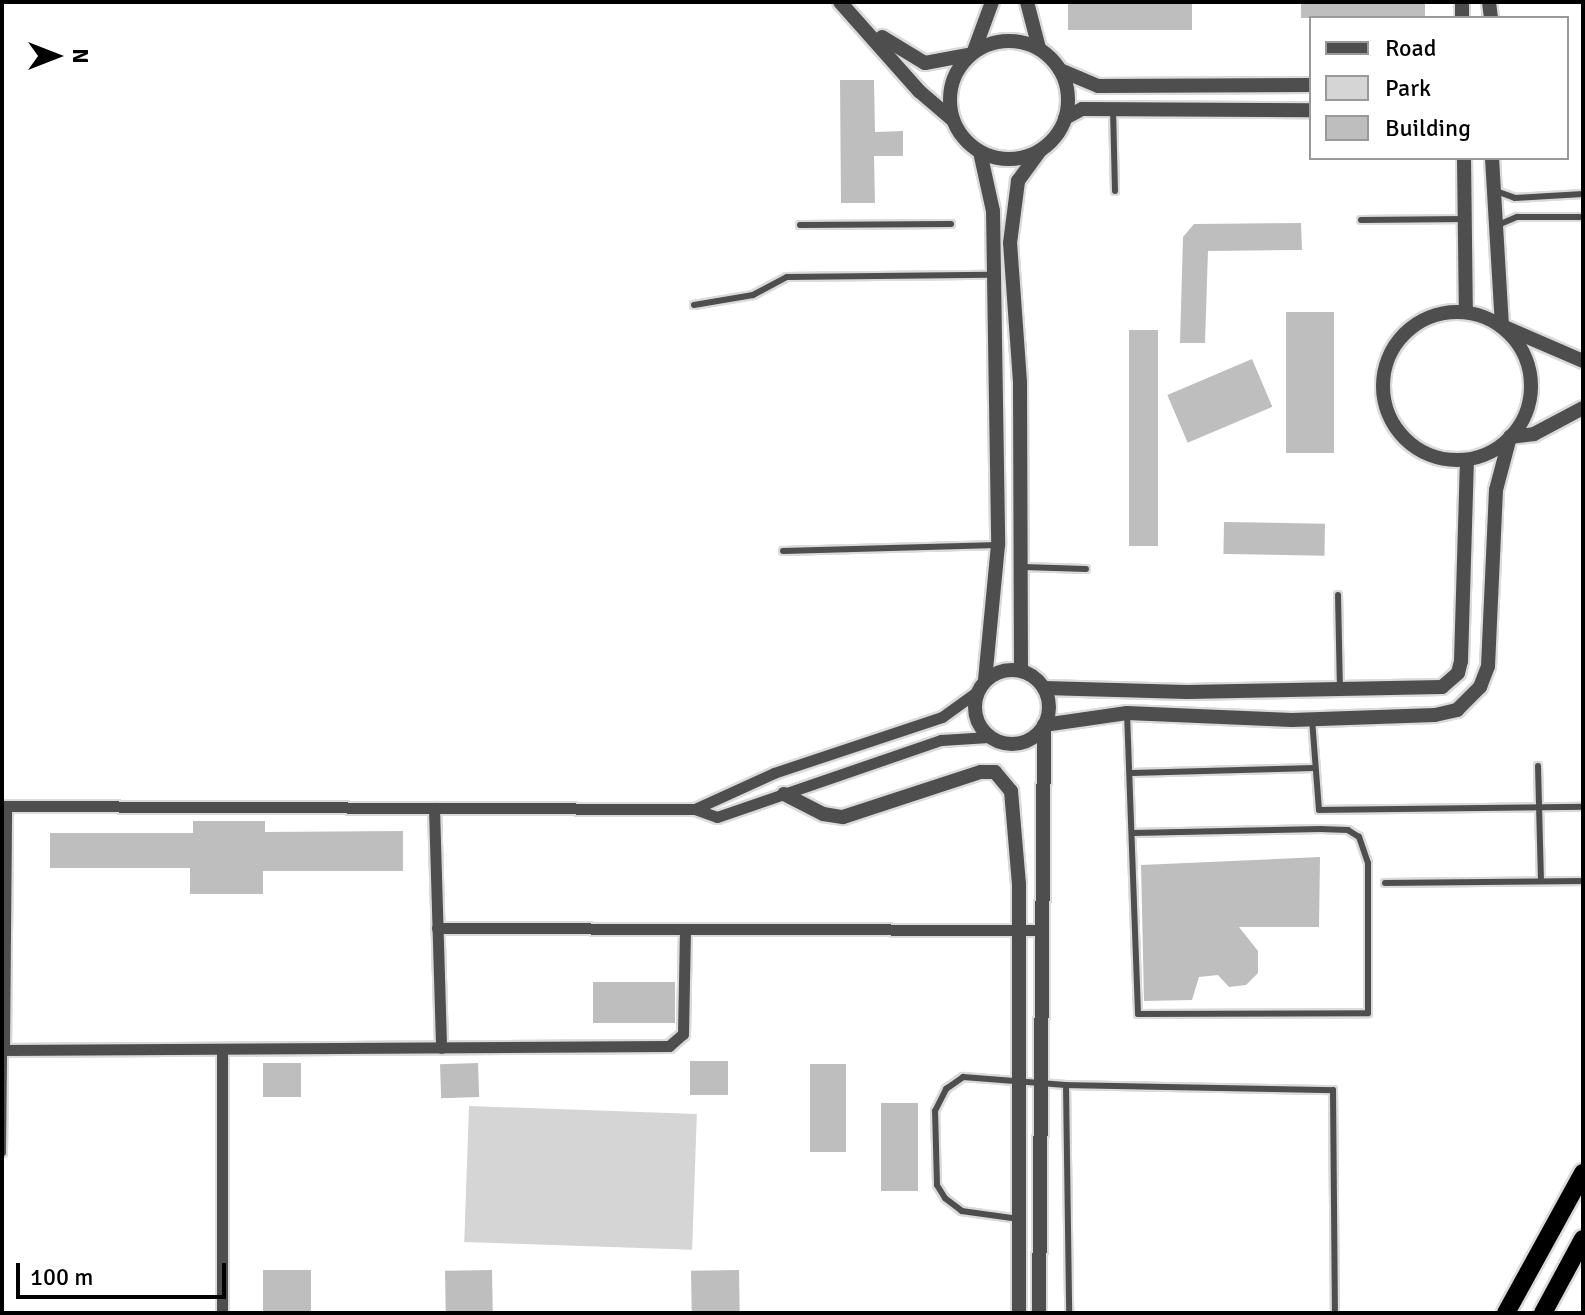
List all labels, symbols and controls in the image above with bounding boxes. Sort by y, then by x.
north arrow [16,16,96,96]
legend [1309,16,1569,160]
text: Road [1385,33,1436,63]
text: N [67,48,94,64]
text: Park [1385,73,1431,103]
text: Building [1385,113,1471,143]
scale bar [20,1247,230,1297]
text: 100 m [30,1262,93,1292]

